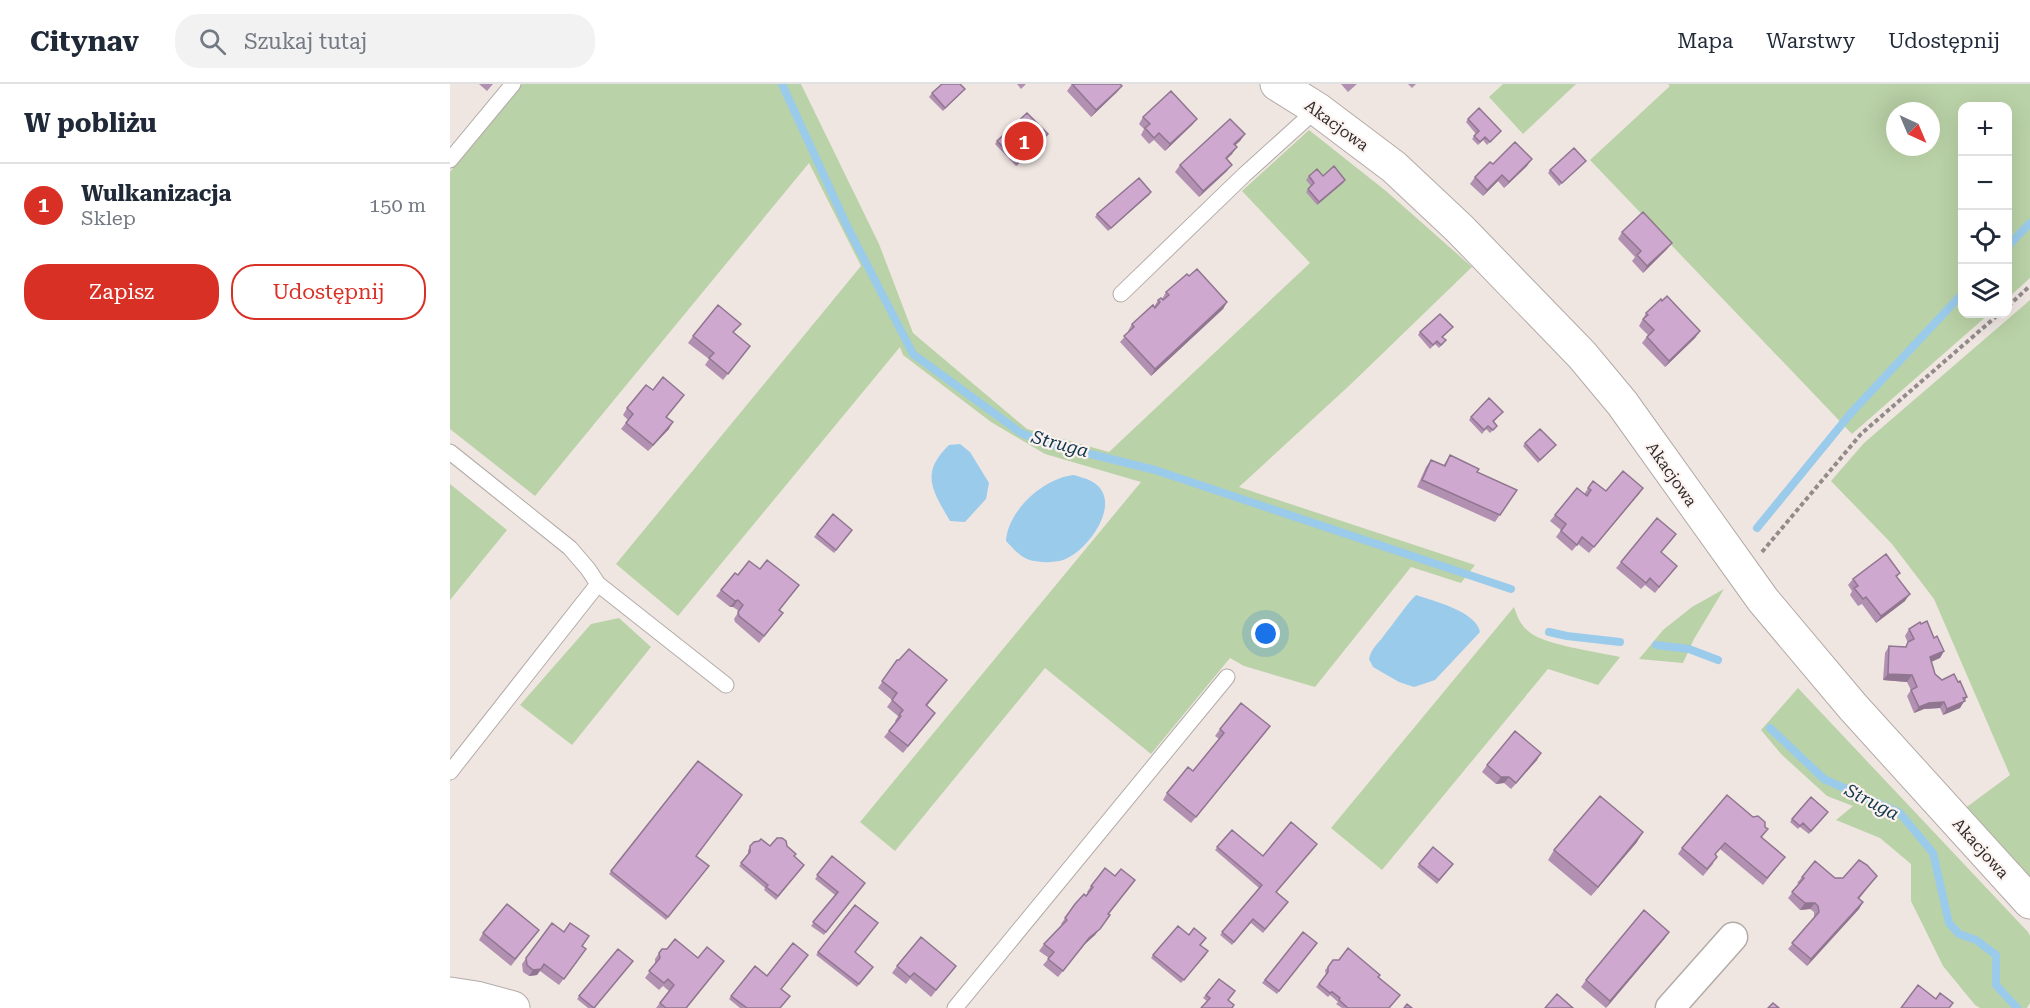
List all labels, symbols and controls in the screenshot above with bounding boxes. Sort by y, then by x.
search box [175,14,595,68]
text: Citynav [30,25,139,58]
icon: search [196,25,229,58]
text: Szukaj tutaj [244,29,367,54]
text: Mapa [1677,29,1733,53]
text: Warstwy [1766,29,1855,53]
text: Udostępnij [1888,29,2000,53]
street label: Akacjowa [1301,96,1373,155]
north arrow [1886,102,1940,156]
map controls [1958,102,2012,318]
button: + [1958,102,2012,156]
text: W pobliżu [24,108,157,138]
pin: 1 [1004,118,1044,164]
button: − [1958,156,2012,210]
text: Wulkanizacja [81,181,231,206]
text: 1 [38,193,49,217]
text: 150 m [369,193,426,217]
text: Sklep [81,206,136,230]
button: locate [1958,210,2012,264]
button: Zapisz [24,264,219,320]
button: Udostępnij [231,264,426,320]
button: layers [1958,264,2012,318]
water label: Struga [1029,426,1091,461]
street label: Akacjowa [1642,438,1701,510]
your location [1251,619,1280,648]
water label: Struga [1841,779,1903,824]
street label: Akacjowa [1949,814,2013,883]

